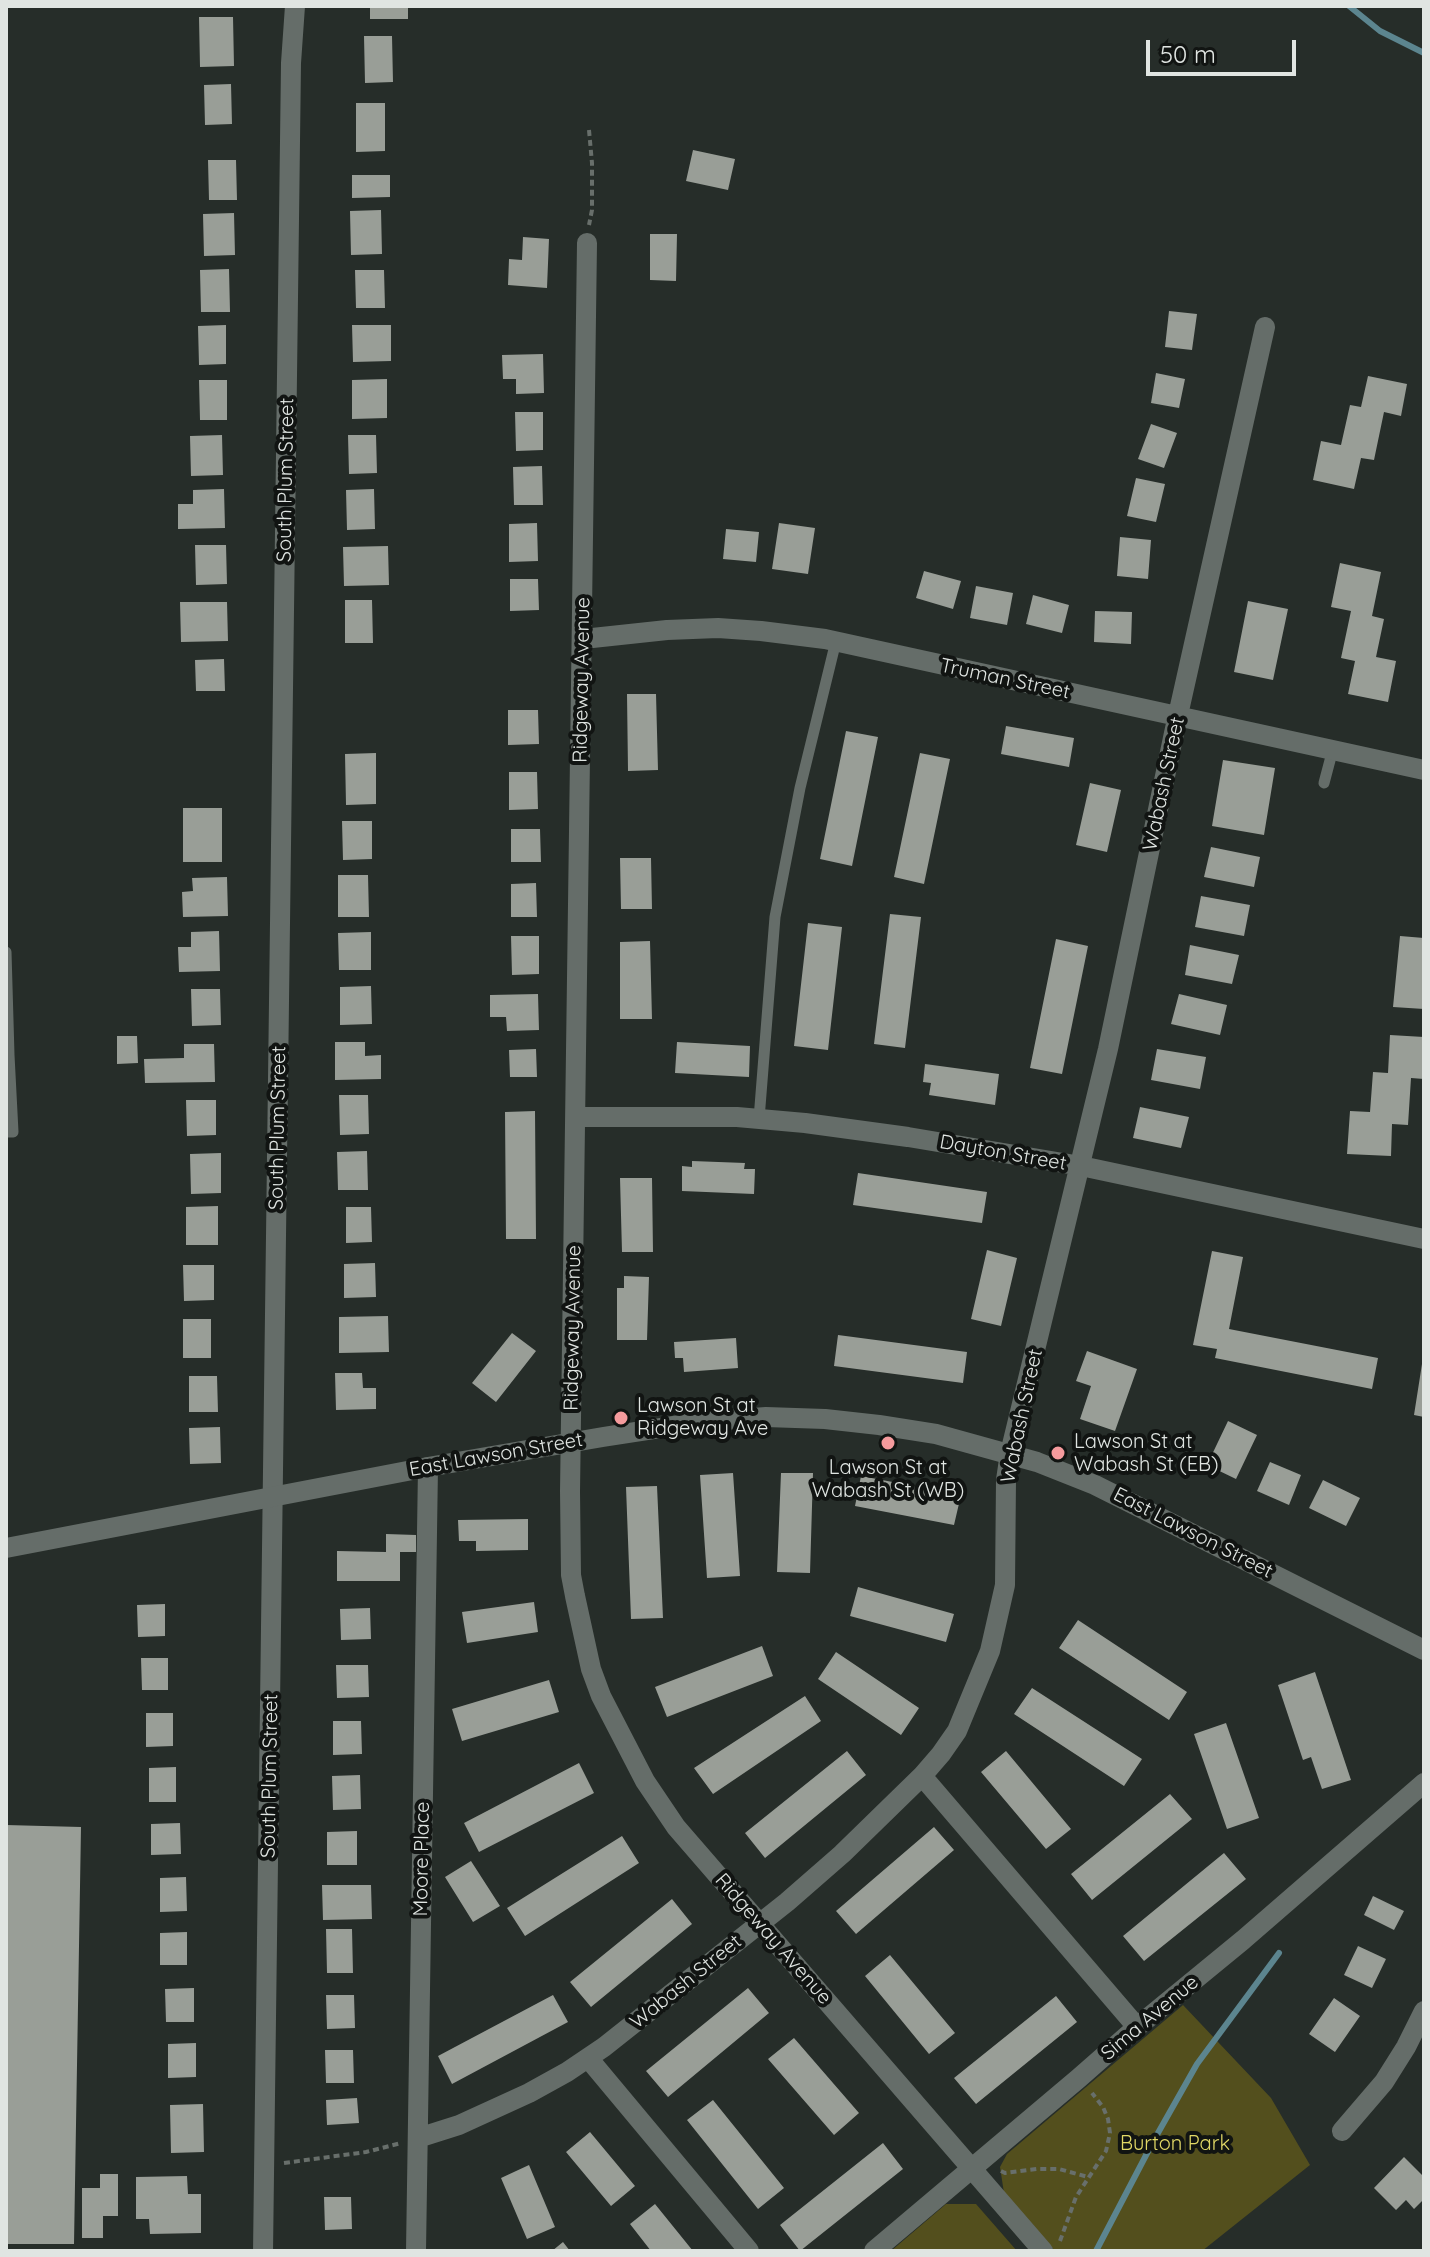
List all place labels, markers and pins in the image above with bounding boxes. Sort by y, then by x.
place label: Lawson St at Ridgeway Ave [637,1394,768,1441]
marker: Lawson St at Ridgeway Ave [612,1409,630,1427]
place label: Lawson St at Wabash St (EB) [1074,1430,1219,1477]
marker: Lawson St at Wabash St (WB) [879,1434,897,1452]
marker: Lawson St at Wabash St (EB) [1049,1444,1067,1462]
place label: Lawson St at Wabash St (WB) [812,1456,964,1503]

